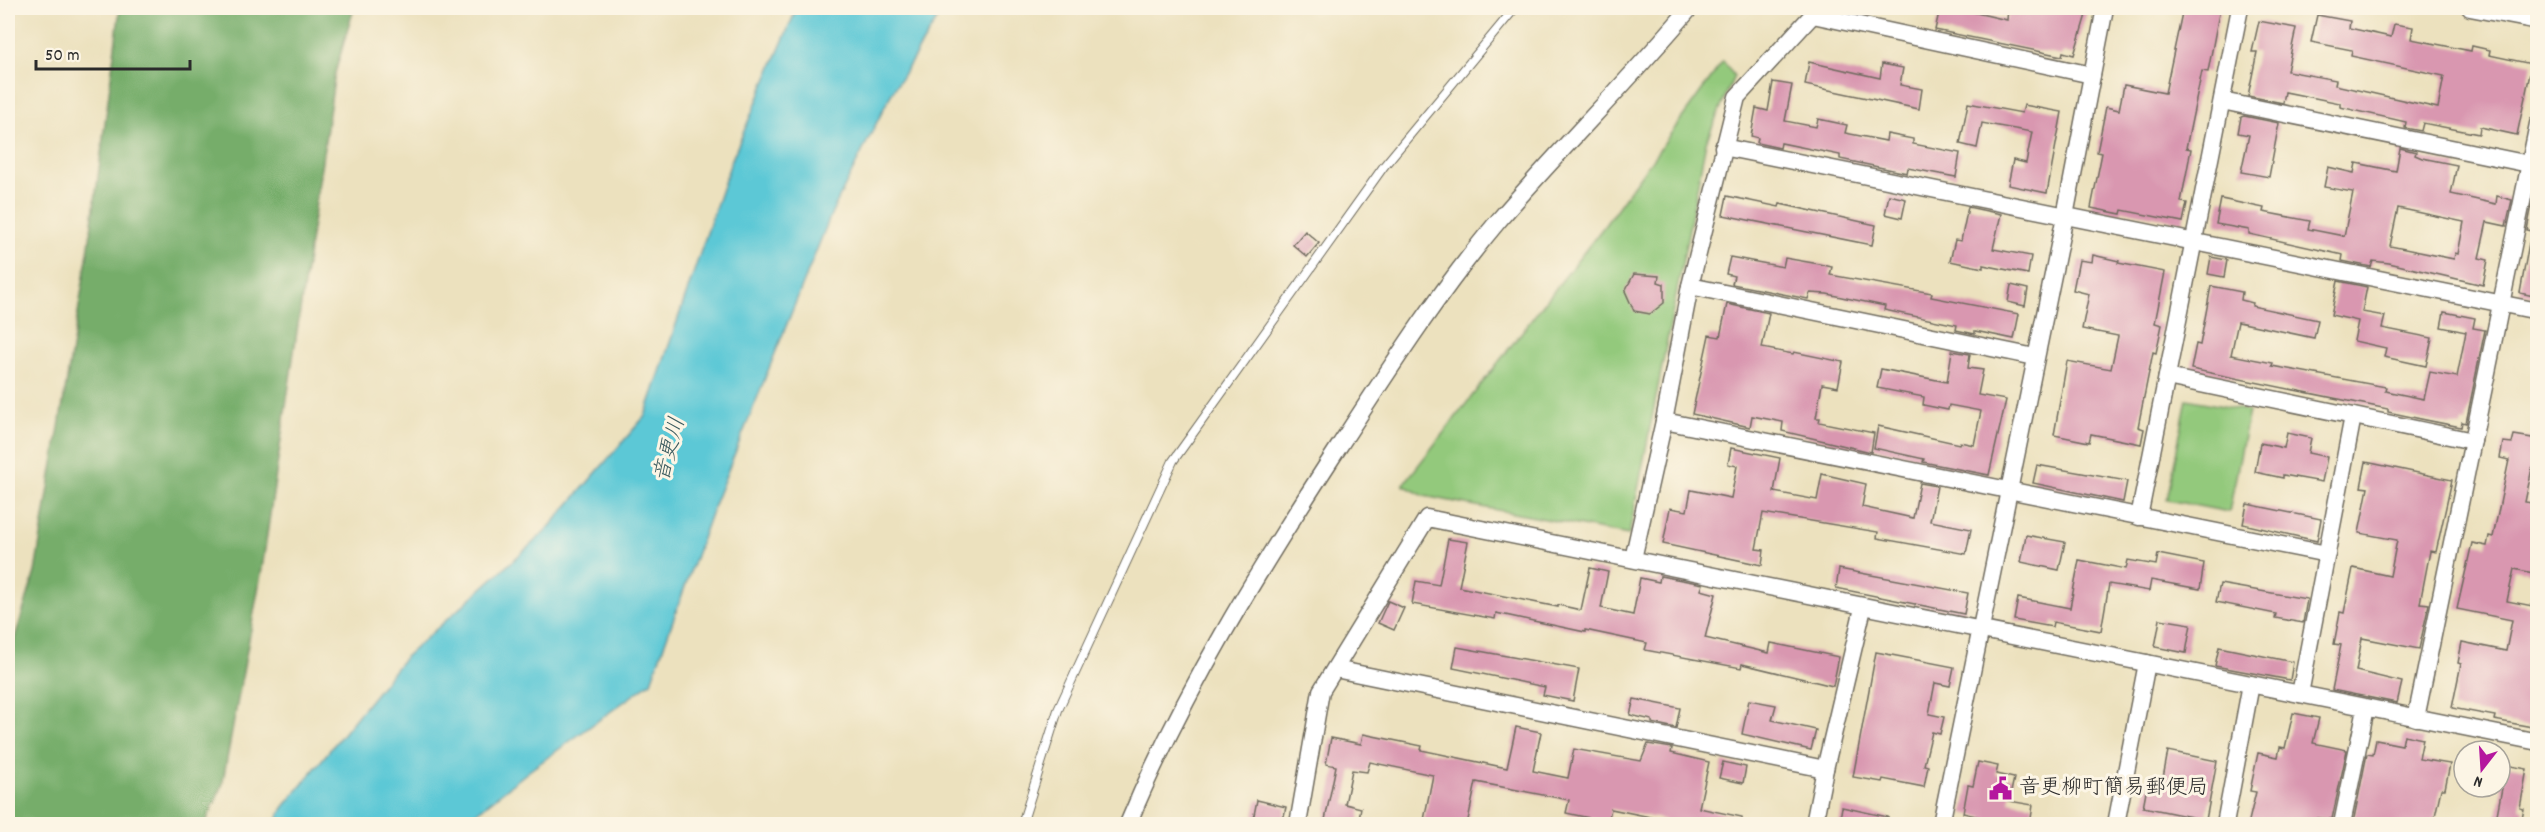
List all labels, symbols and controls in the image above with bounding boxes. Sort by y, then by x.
scale bar [36,33,190,71]
text: 50 m [45,44,80,69]
water label: 音更川 [647,414,695,486]
north arrow [2452,739,2512,799]
text: N [2471,769,2485,793]
place label: 音更柳町簡易郵便局 [2019,774,2208,804]
public building icon: 音更柳町簡易郵便局 [1988,776,2014,802]

